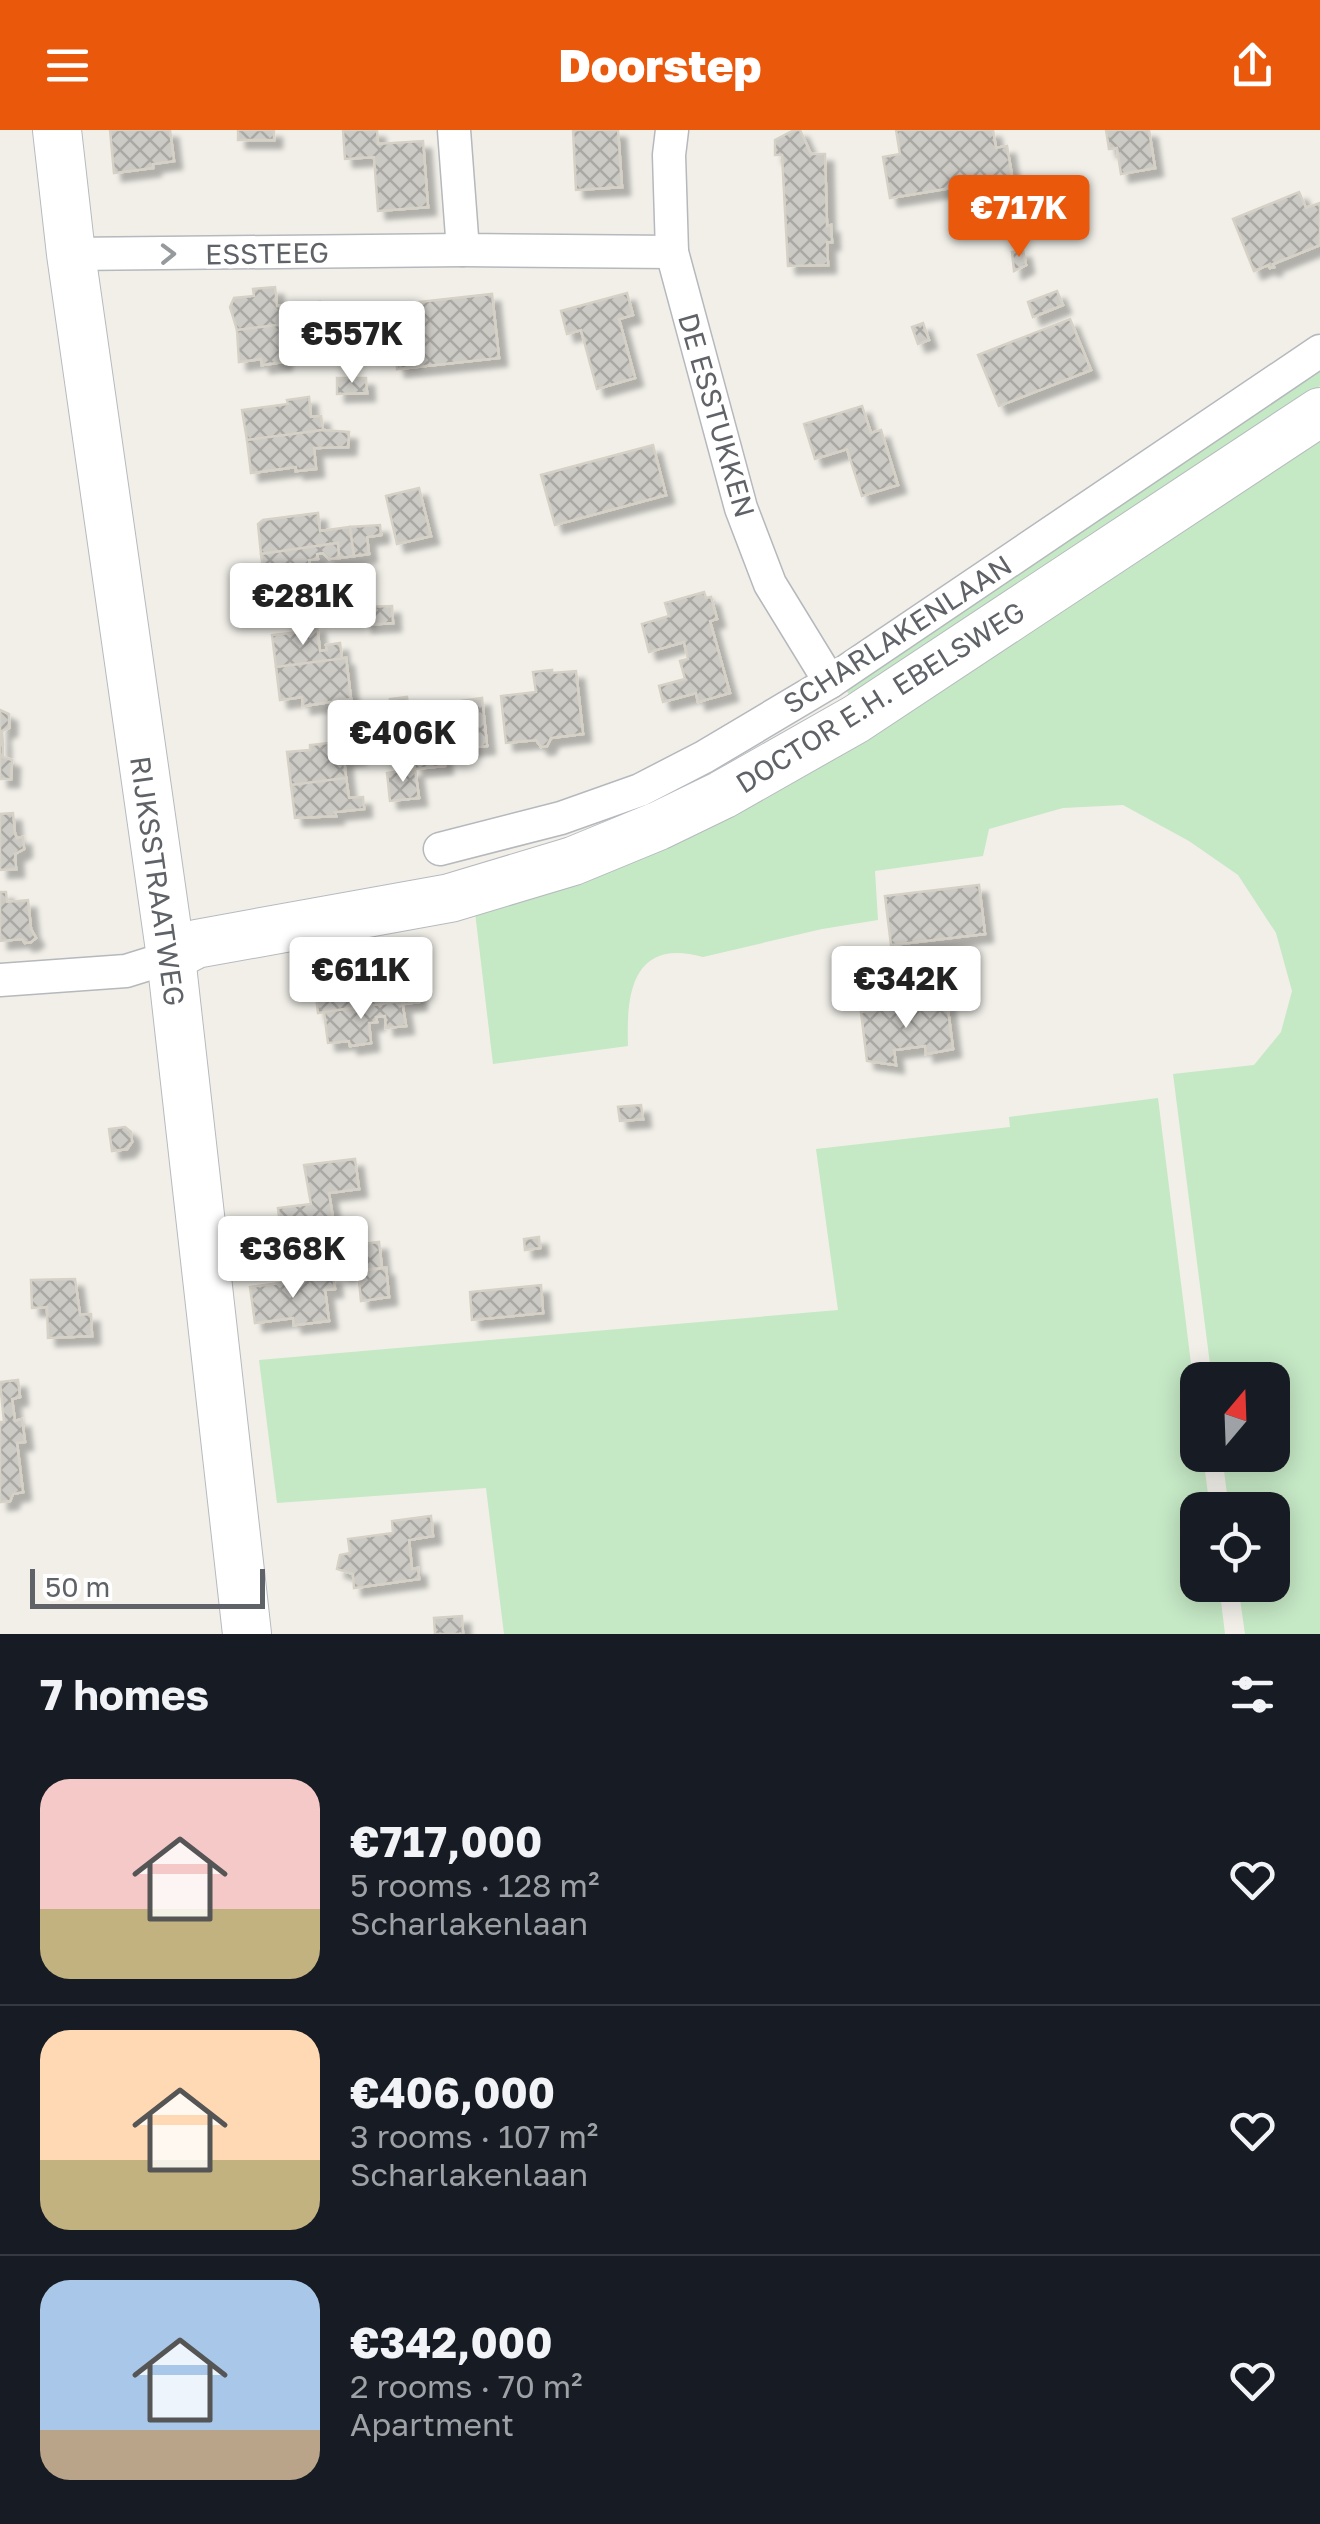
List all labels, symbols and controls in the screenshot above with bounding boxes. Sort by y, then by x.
icon: menu [40,38,95,93]
text: Doorstep [559,38,761,92]
icon: share [1225,38,1280,93]
pin: €717K [949,175,1089,260]
text: €717K [970,188,1068,226]
street label: ESSTEEG [205,235,329,271]
one-way arrow [162,243,177,265]
pin: €557K [282,301,422,386]
street label: DE ESSTUKKEN [672,309,762,521]
text: €557K [301,314,403,352]
street label: SCHARLAKENLAAN [777,548,1017,720]
pin: €281K [233,563,373,648]
text: €281K [252,576,354,614]
street label: DOCTOR E.H. EBELSWEG [730,594,1030,800]
pin: €406K [333,700,473,785]
text: €406K [350,713,456,751]
street label: RIJKSSTRAATWEG [124,754,192,1008]
pin: €611K [291,937,431,1022]
pin: €342K [836,946,976,1031]
text: €611K [311,950,411,988]
text: €342K [854,959,958,997]
pin: €368K [223,1216,363,1301]
text: €368K [240,1229,346,1267]
north arrow [1180,1362,1290,1472]
map controls [1180,1362,1290,1602]
button: locate [1180,1492,1290,1602]
scale bar [30,1564,265,1608]
text: 50 m [45,1570,110,1603]
icon: filters [1225,1667,1280,1722]
text: 7 homes [40,1669,209,1719]
text: €717,000 [350,1816,542,1866]
icon: home [120,1819,240,1939]
icon: heart [1225,1852,1280,1907]
text: 5 rooms · 128 m² [350,1866,599,1904]
text: Scharlakenlaan [350,1904,588,1942]
text: €406,000 [350,2067,555,2117]
icon: home [120,2070,240,2190]
icon: heart [1225,2103,1280,2158]
text: 3 rooms · 107 m² [350,2117,598,2155]
text: Scharlakenlaan [350,2155,588,2193]
text: €342,000 [350,2317,552,2367]
icon: home [120,2320,240,2440]
icon: heart [1225,2353,1280,2408]
text: 2 rooms · 70 m² [350,2367,583,2405]
text: Apartment [350,2405,514,2443]

